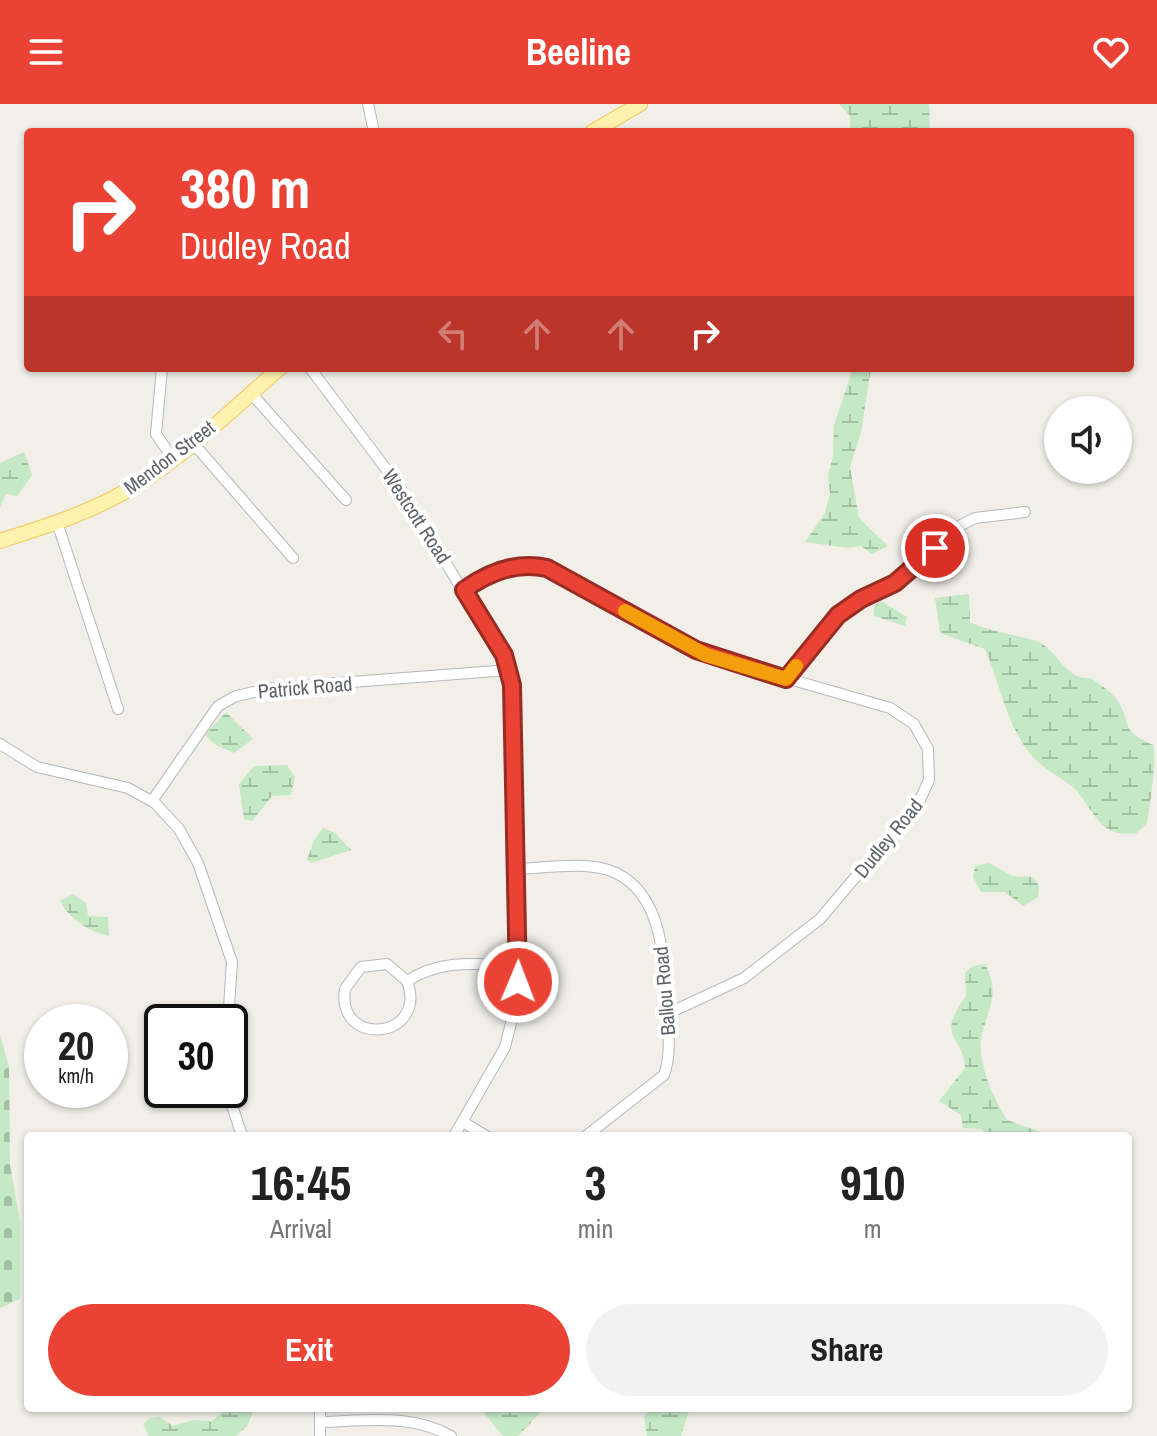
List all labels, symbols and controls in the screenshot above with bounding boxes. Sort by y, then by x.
text: Beeline [526,28,631,76]
icon: menu [24,30,68,74]
icon: heart [1089,30,1133,74]
text: 380 m [180,150,310,225]
icon: right [48,160,152,264]
text: Dudley Road [180,222,351,270]
icon: left [431,312,475,356]
icon: ahead [515,312,559,356]
icon: ahead [599,312,643,356]
icon: right [683,312,727,356]
map controls [1044,396,1132,484]
button: sound [1044,396,1132,484]
street label: Mendon Street [118,414,220,500]
street label: Westcott Road [376,464,458,568]
pin [901,514,969,582]
icon: arrive [913,526,957,570]
street label: Patrick Road [257,669,353,705]
street label: Dudley Road [848,793,928,883]
position arrow [476,940,560,1024]
street label: Ballou Road [647,945,681,1037]
speed limit sign: 30 [144,1004,248,1108]
text: 20 [58,1019,94,1072]
text: km/h [58,1062,94,1089]
text: 16:45 [251,1150,351,1215]
text: 3 [585,1150,606,1215]
text: 910 [840,1150,905,1215]
text: Arrival [270,1211,332,1246]
text: min [578,1211,613,1246]
text: m [864,1211,882,1246]
button: Exit [48,1304,570,1396]
button: Share [586,1304,1108,1396]

